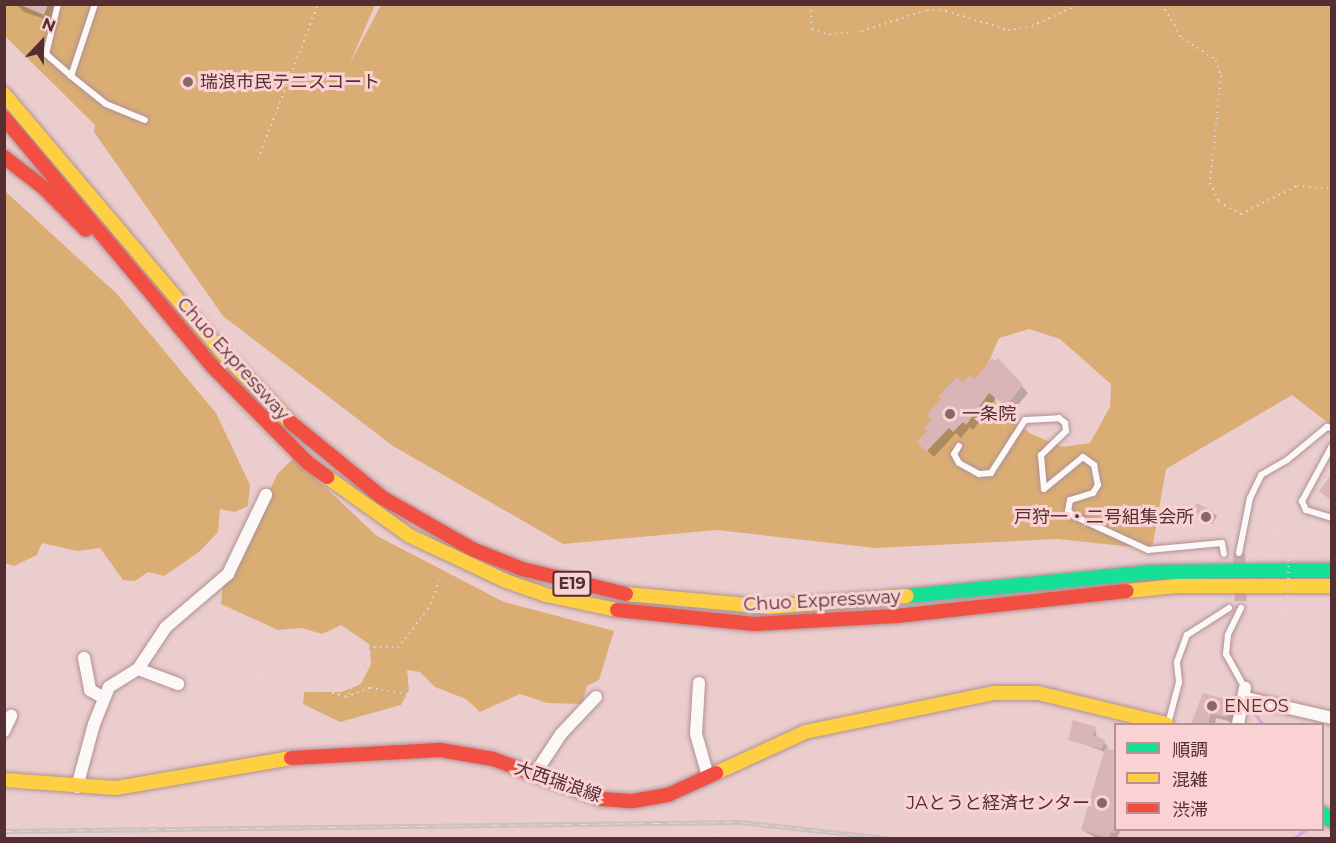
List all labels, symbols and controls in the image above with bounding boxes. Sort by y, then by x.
north arrow [12,12,72,72]
text: N [39,14,58,36]
place label: 瑞浪市民テニスコート [200,71,380,93]
marker: 瑞浪市民テニスコート [181,75,195,89]
street label: Chuo Expressway [172,293,294,425]
place label: 一条院 [962,403,1016,425]
marker: 一条院 [943,407,957,421]
place label: 戸狩一・二号組集会所 [1014,506,1194,528]
marker: 戸狩一・二号組集会所 [1199,510,1213,524]
road number: E19 [551,571,593,597]
street label: Chuo Expressway [743,586,901,616]
place label: ENEOS [1224,695,1289,717]
marker: ENEOS [1205,699,1219,713]
legend [1114,723,1324,831]
text: 順調 [1172,739,1208,761]
street label: 大西瑞浪線 [512,757,604,807]
text: 混雑 [1172,769,1208,791]
place label: JAとうと経済センター [906,792,1090,814]
marker: JAとうと経済センター [1095,796,1109,810]
text: 渋滞 [1172,799,1208,821]

